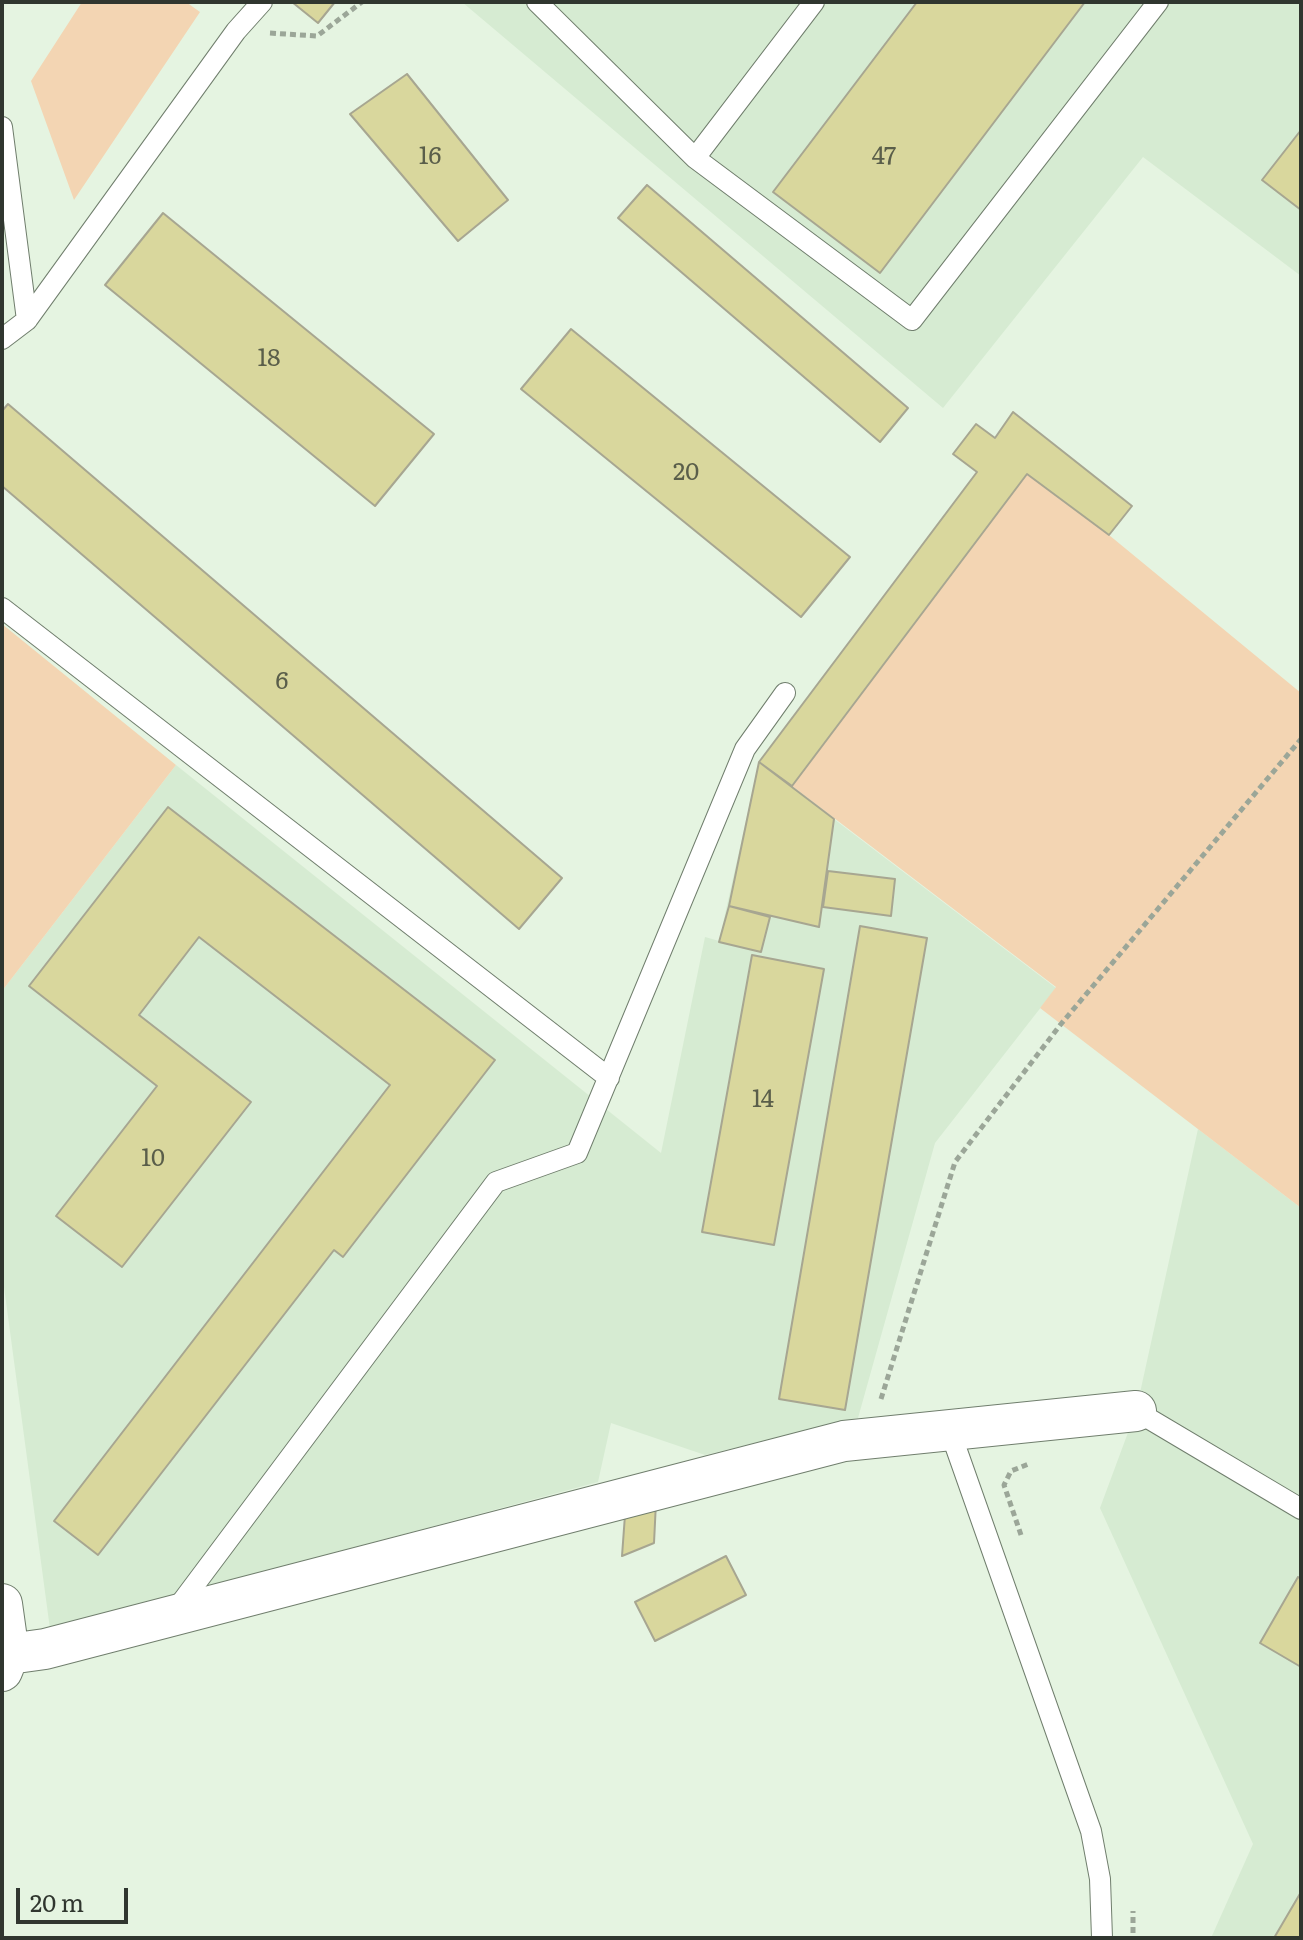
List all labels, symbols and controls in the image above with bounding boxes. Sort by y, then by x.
house number: 16 [419,143,441,171]
house number: 47 [872,143,896,171]
house number: 18 [258,345,280,373]
house number: 20 [673,459,699,487]
house number: 6 [276,668,288,696]
house number: 14 [752,1086,774,1114]
house number: 10 [141,1145,165,1173]
scale bar [20,1872,132,1922]
text: 20 m [30,1884,84,1919]

